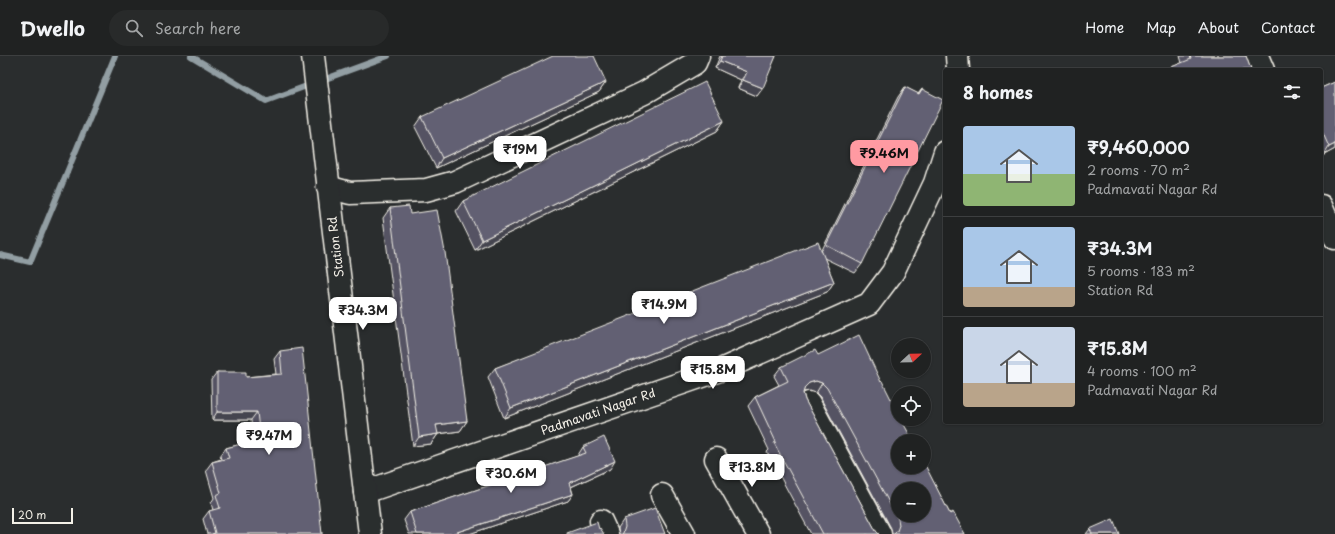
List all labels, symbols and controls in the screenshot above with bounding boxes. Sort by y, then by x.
search box [109,10,389,46]
text: Dwello [20,14,85,42]
text: Search here [155,16,241,39]
icon: search [123,17,145,39]
text: Home [1085,17,1124,38]
text: Map [1146,17,1176,38]
text: About [1198,17,1239,38]
text: Contact [1261,17,1315,38]
text: 8 homes [963,79,1033,105]
icon: filters [1281,81,1303,103]
text: ₹9,460,000 [1087,134,1190,160]
pin: ₹19M [496,136,544,170]
text: ₹19M [502,139,538,158]
pin: ₹9.46M [851,140,917,174]
icon: home [995,142,1043,190]
text: ₹9.46M [859,143,909,162]
text: 2 rooms · 70 m² [1087,160,1190,179]
text: Padmavati Nagar Rd [1087,179,1217,198]
street label: Station Rd [322,215,348,279]
text: ₹34.3M [1087,235,1152,261]
icon: home [995,243,1043,291]
text: 5 rooms · 183 m² [1087,261,1195,280]
text: Station Rd [1087,280,1153,299]
pin: ₹14.9M [631,291,697,325]
text: ₹14.9M [641,294,687,313]
pin: ₹34.3M [330,297,396,331]
text: ₹34.3M [338,300,388,319]
text: ₹15.8M [1087,335,1148,361]
north arrow [891,338,931,378]
map controls [891,338,931,522]
icon: home [995,343,1043,391]
pin: ₹15.8M [680,356,746,390]
text: ₹15.8M [690,359,736,378]
text: 4 rooms · 100 m² [1087,361,1197,380]
text: Padmavati Nagar Rd [1087,380,1217,399]
street label: Padmavati Nagar Rd [538,383,658,439]
button: locate [891,386,931,426]
pin: ₹9.47M [236,422,302,456]
text: ₹9.47M [246,425,292,444]
button: + [891,434,931,474]
pin: ₹13.8M [719,454,785,488]
text: ₹13.8M [729,457,776,476]
pin: ₹30.6M [478,460,544,494]
text: ₹30.6M [485,463,537,482]
button: − [891,482,931,522]
scale bar [12,506,73,525]
text: 20 m [18,506,46,523]

